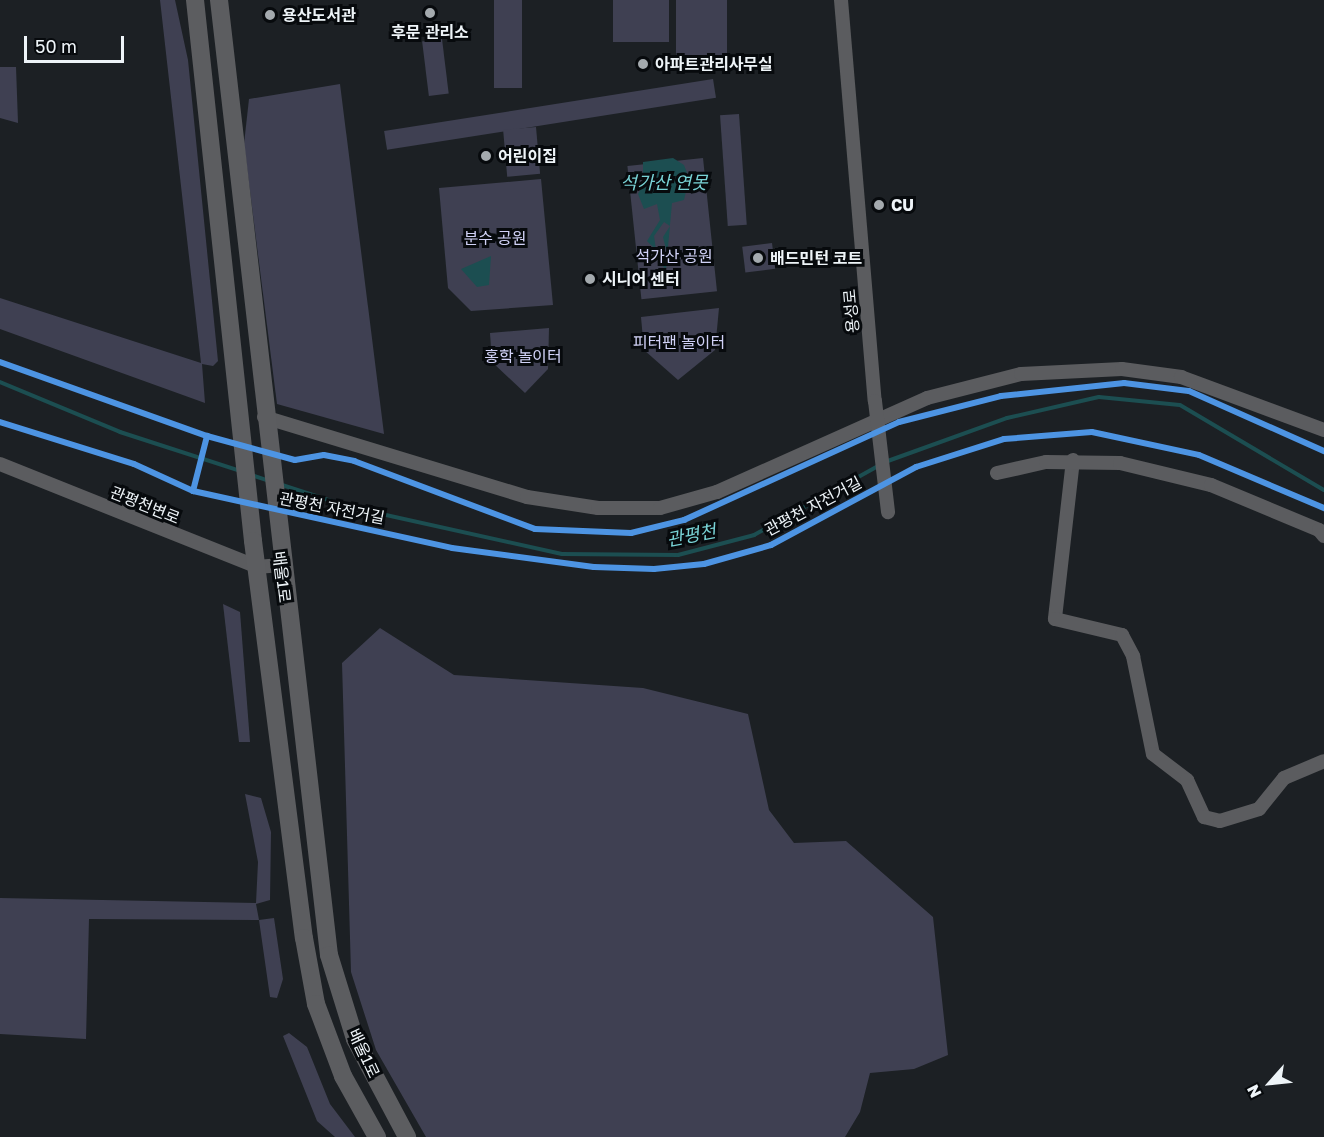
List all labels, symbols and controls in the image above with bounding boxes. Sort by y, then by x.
place label: 용산도서관 [282,5,356,25]
marker: 후문 관리소 [423,6,437,20]
marker: 용산도서관 [263,8,277,22]
place label: 후문 관리소 [391,22,469,42]
scale bar [27,24,128,62]
text: 50 m [35,35,77,57]
place label: 아파트관리사무실 [655,54,773,74]
marker: 아파트관리사무실 [636,57,650,71]
place label: 어린이집 [498,146,557,166]
marker: 어린이집 [479,149,493,163]
water label: 석가산 연못 [620,171,708,193]
place label: CU [891,195,914,215]
marker: CU [872,198,886,212]
park label: 분수 공원 [464,228,526,248]
park label: 석가산 공원 [635,246,713,266]
place label: 배드민턴 코트 [770,248,862,268]
marker: 배드민턴 코트 [751,251,765,265]
place label: 시니어 센터 [602,269,680,289]
marker: 시니어 센터 [583,272,597,286]
street label: 용성로 [840,288,862,334]
park label: 피터팬 놀이터 [633,332,725,352]
park label: 홍학 놀이터 [484,346,562,366]
street label: 관평천 자전거길 [761,472,865,540]
street label: 관평천변로 [107,482,183,528]
street label: 관평천 자전거길 [278,488,386,528]
water label: 관평천 [665,520,717,550]
street label: 배울1로 [269,550,295,604]
street label: 배울1로 [344,1025,384,1081]
north arrow [1240,1053,1300,1113]
text: N [1242,1081,1266,1101]

